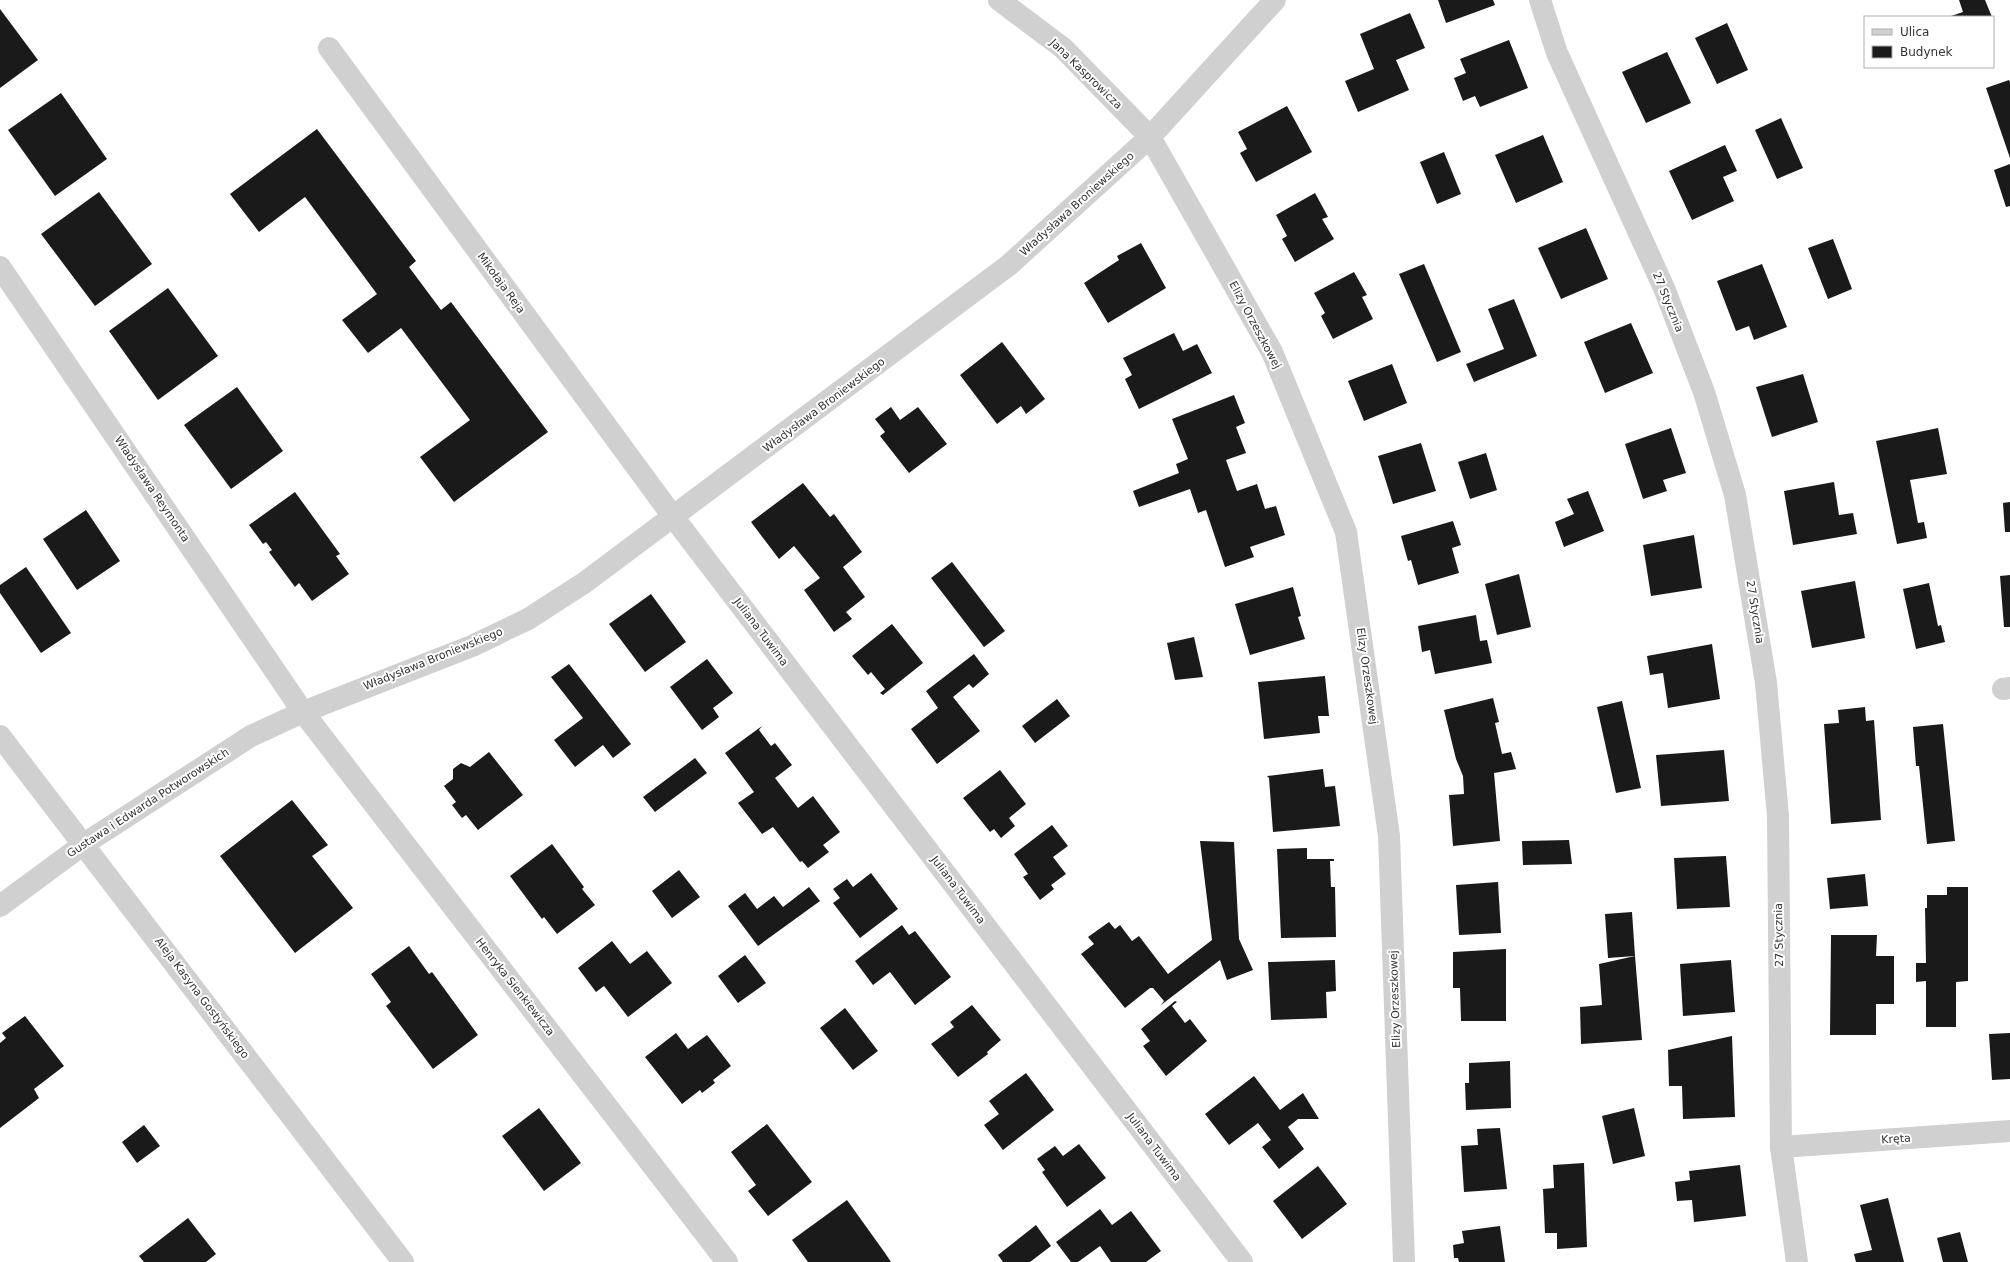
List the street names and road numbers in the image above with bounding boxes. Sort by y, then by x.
street label: Jana Kasprowicza [1046,36,1125,112]
street label: Władysława Broniewskiego [1017,149,1137,259]
street label: Mikołaja Reja [475,250,527,316]
street label: 27 Stycznia [1650,270,1686,334]
street label: Elizy Orzeszkowej [1226,279,1284,371]
street label: Władysława Broniewskiego [761,355,888,455]
street label: Władysława Reymonta [112,434,192,544]
street label: 27 Stycznia [1744,579,1766,645]
street label: Juliana Tuwima [731,595,791,669]
street label: Władysława Broniewskiego [361,625,505,693]
street label: Elizy Orzeszkowej [1354,627,1380,725]
street label: Gustawa i Edwarda Potworowskich [65,746,231,860]
street label: Juliana Tuwima [928,853,988,927]
street label: 27 Stycznia [1772,903,1786,967]
street label: Aleja Kasyna Gostyńskiego [152,935,252,1061]
street label: Henryka Sienkiewicza [473,936,557,1038]
street label: Elizy Orzeszkowej [1387,950,1403,1048]
street label: Juliana Tuwima [1124,1110,1184,1184]
street label: Kręta [1881,1131,1911,1147]

